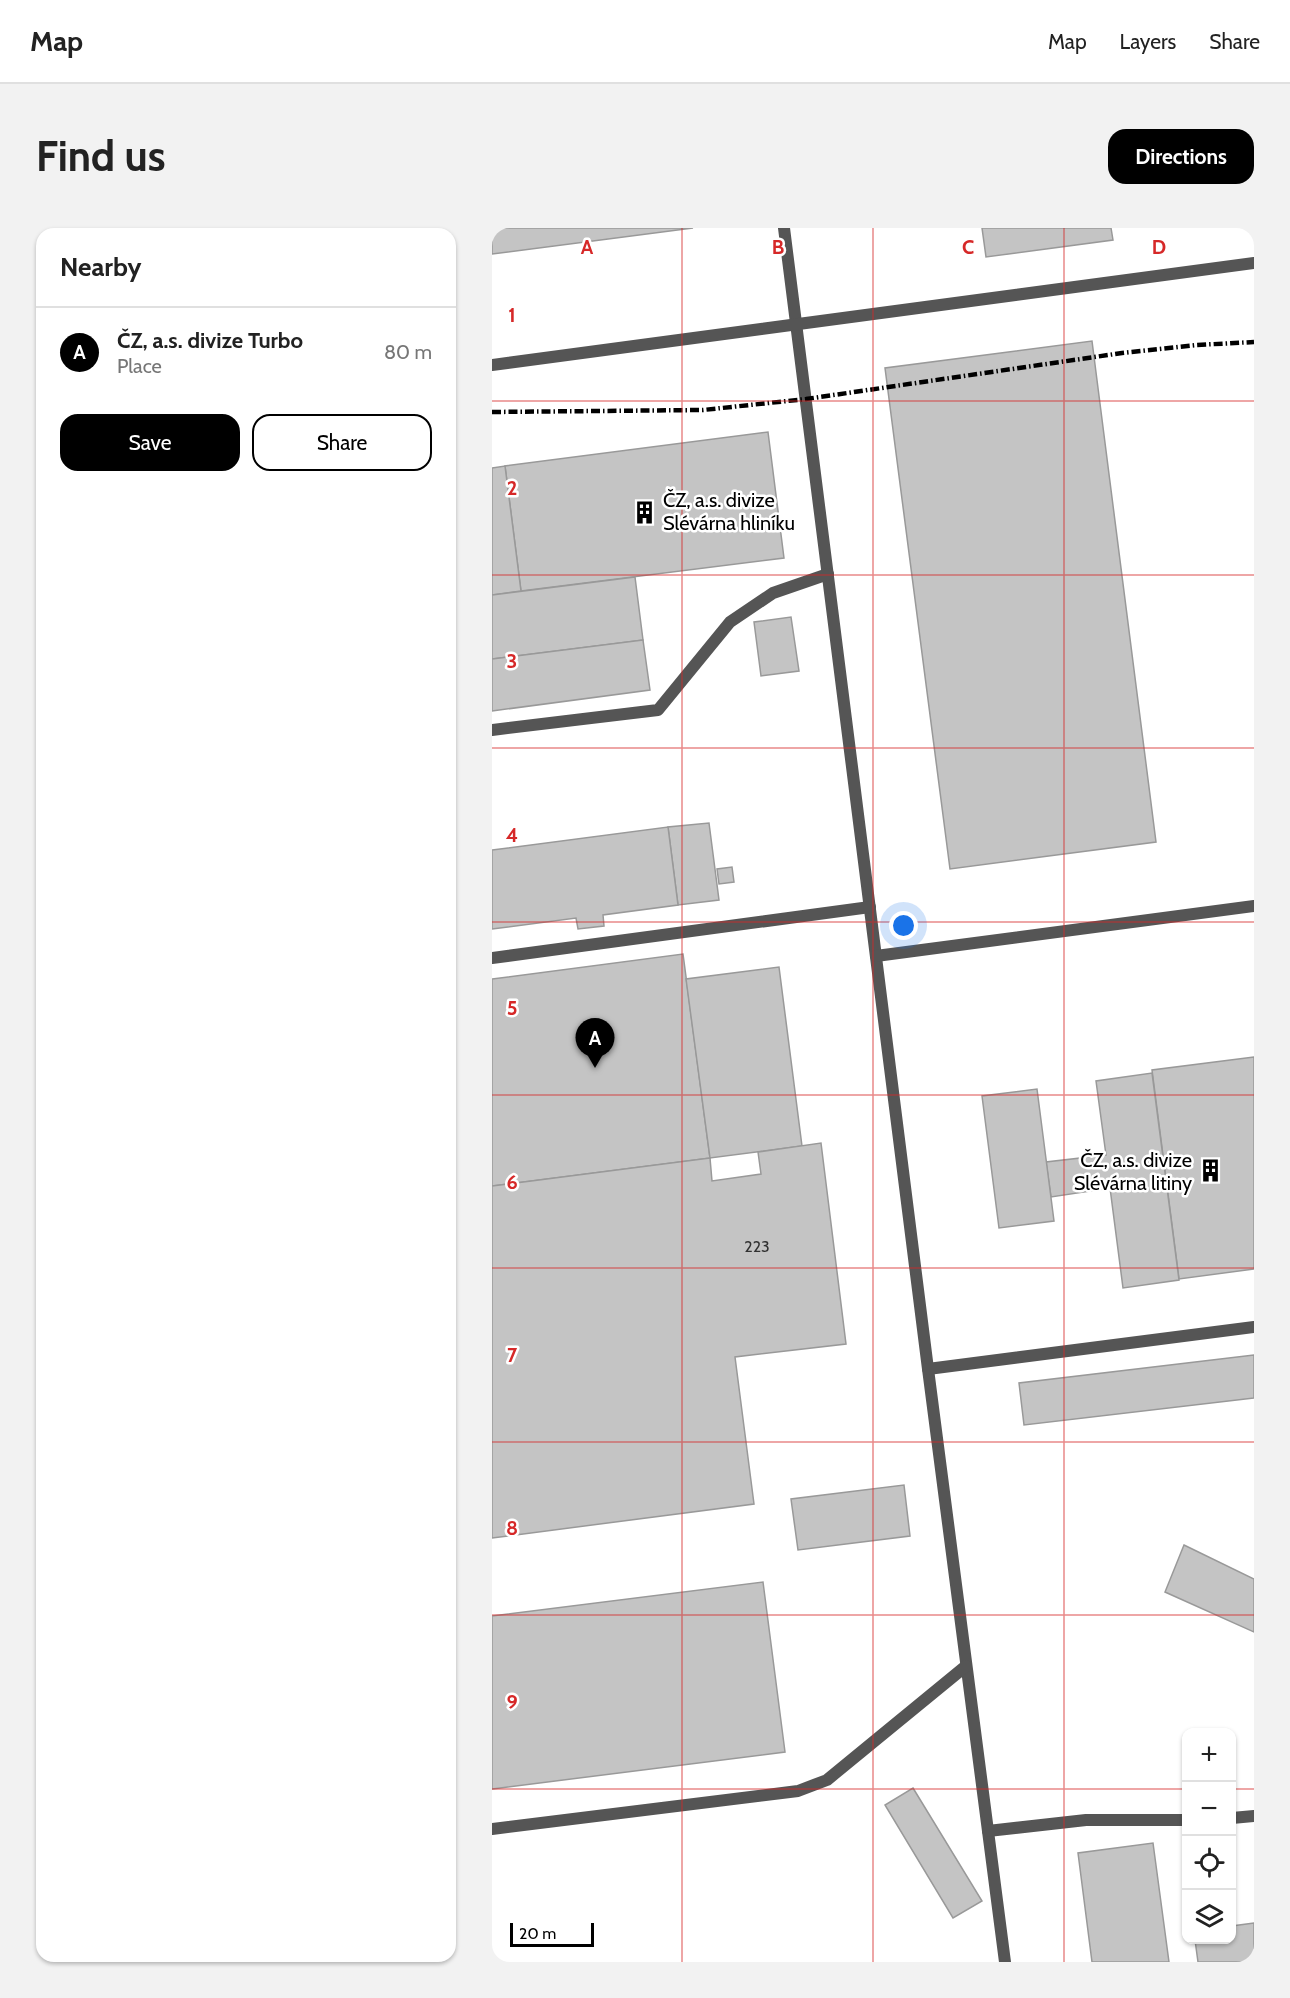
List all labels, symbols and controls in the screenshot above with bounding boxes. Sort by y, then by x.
text: Map [30,24,83,58]
text: Map [1048,29,1087,54]
text: Layers [1120,29,1176,54]
text: Share [1209,29,1260,54]
button: Directions [1108,129,1254,184]
text: Find us [36,130,165,182]
text: A [581,235,594,259]
text: B [772,235,784,259]
text: C [962,235,974,259]
text: D [1152,235,1166,259]
text: Nearby [60,251,141,283]
text: 1 [508,303,516,327]
text: ČZ, a.s. divize Turbo [117,327,303,354]
text: A [73,340,86,364]
text: 80 m [384,340,432,364]
text: Place [117,354,162,378]
button: Save [60,414,240,471]
button: Share [252,414,432,471]
text: 2 [507,476,517,500]
place label: ČZ, a.s. divize Slévárna hliníku [663,488,795,535]
building icon: ČZ, a.s. divize Slévárna hliníku [632,499,658,525]
text: 3 [507,649,517,673]
text: 4 [506,823,518,847]
your location [889,911,918,940]
text: 5 [507,996,517,1020]
pin: A [576,1018,614,1068]
place label: ČZ, a.s. divize Slévárna litiny [1074,1148,1192,1195]
building icon: ČZ, a.s. divize Slévárna litiny [1197,1158,1223,1184]
text: 6 [506,1170,518,1194]
house number: 223 [744,1237,770,1256]
text: 7 [507,1343,518,1367]
text: 8 [506,1516,518,1540]
text: 9 [506,1690,518,1714]
map controls [1182,1728,1236,1944]
button: + [1182,1728,1236,1782]
button: − [1182,1782,1236,1836]
button: locate [1182,1836,1236,1890]
button: layers [1182,1890,1236,1944]
scale bar [510,1920,594,1948]
text: 20 m [519,1924,556,1943]

